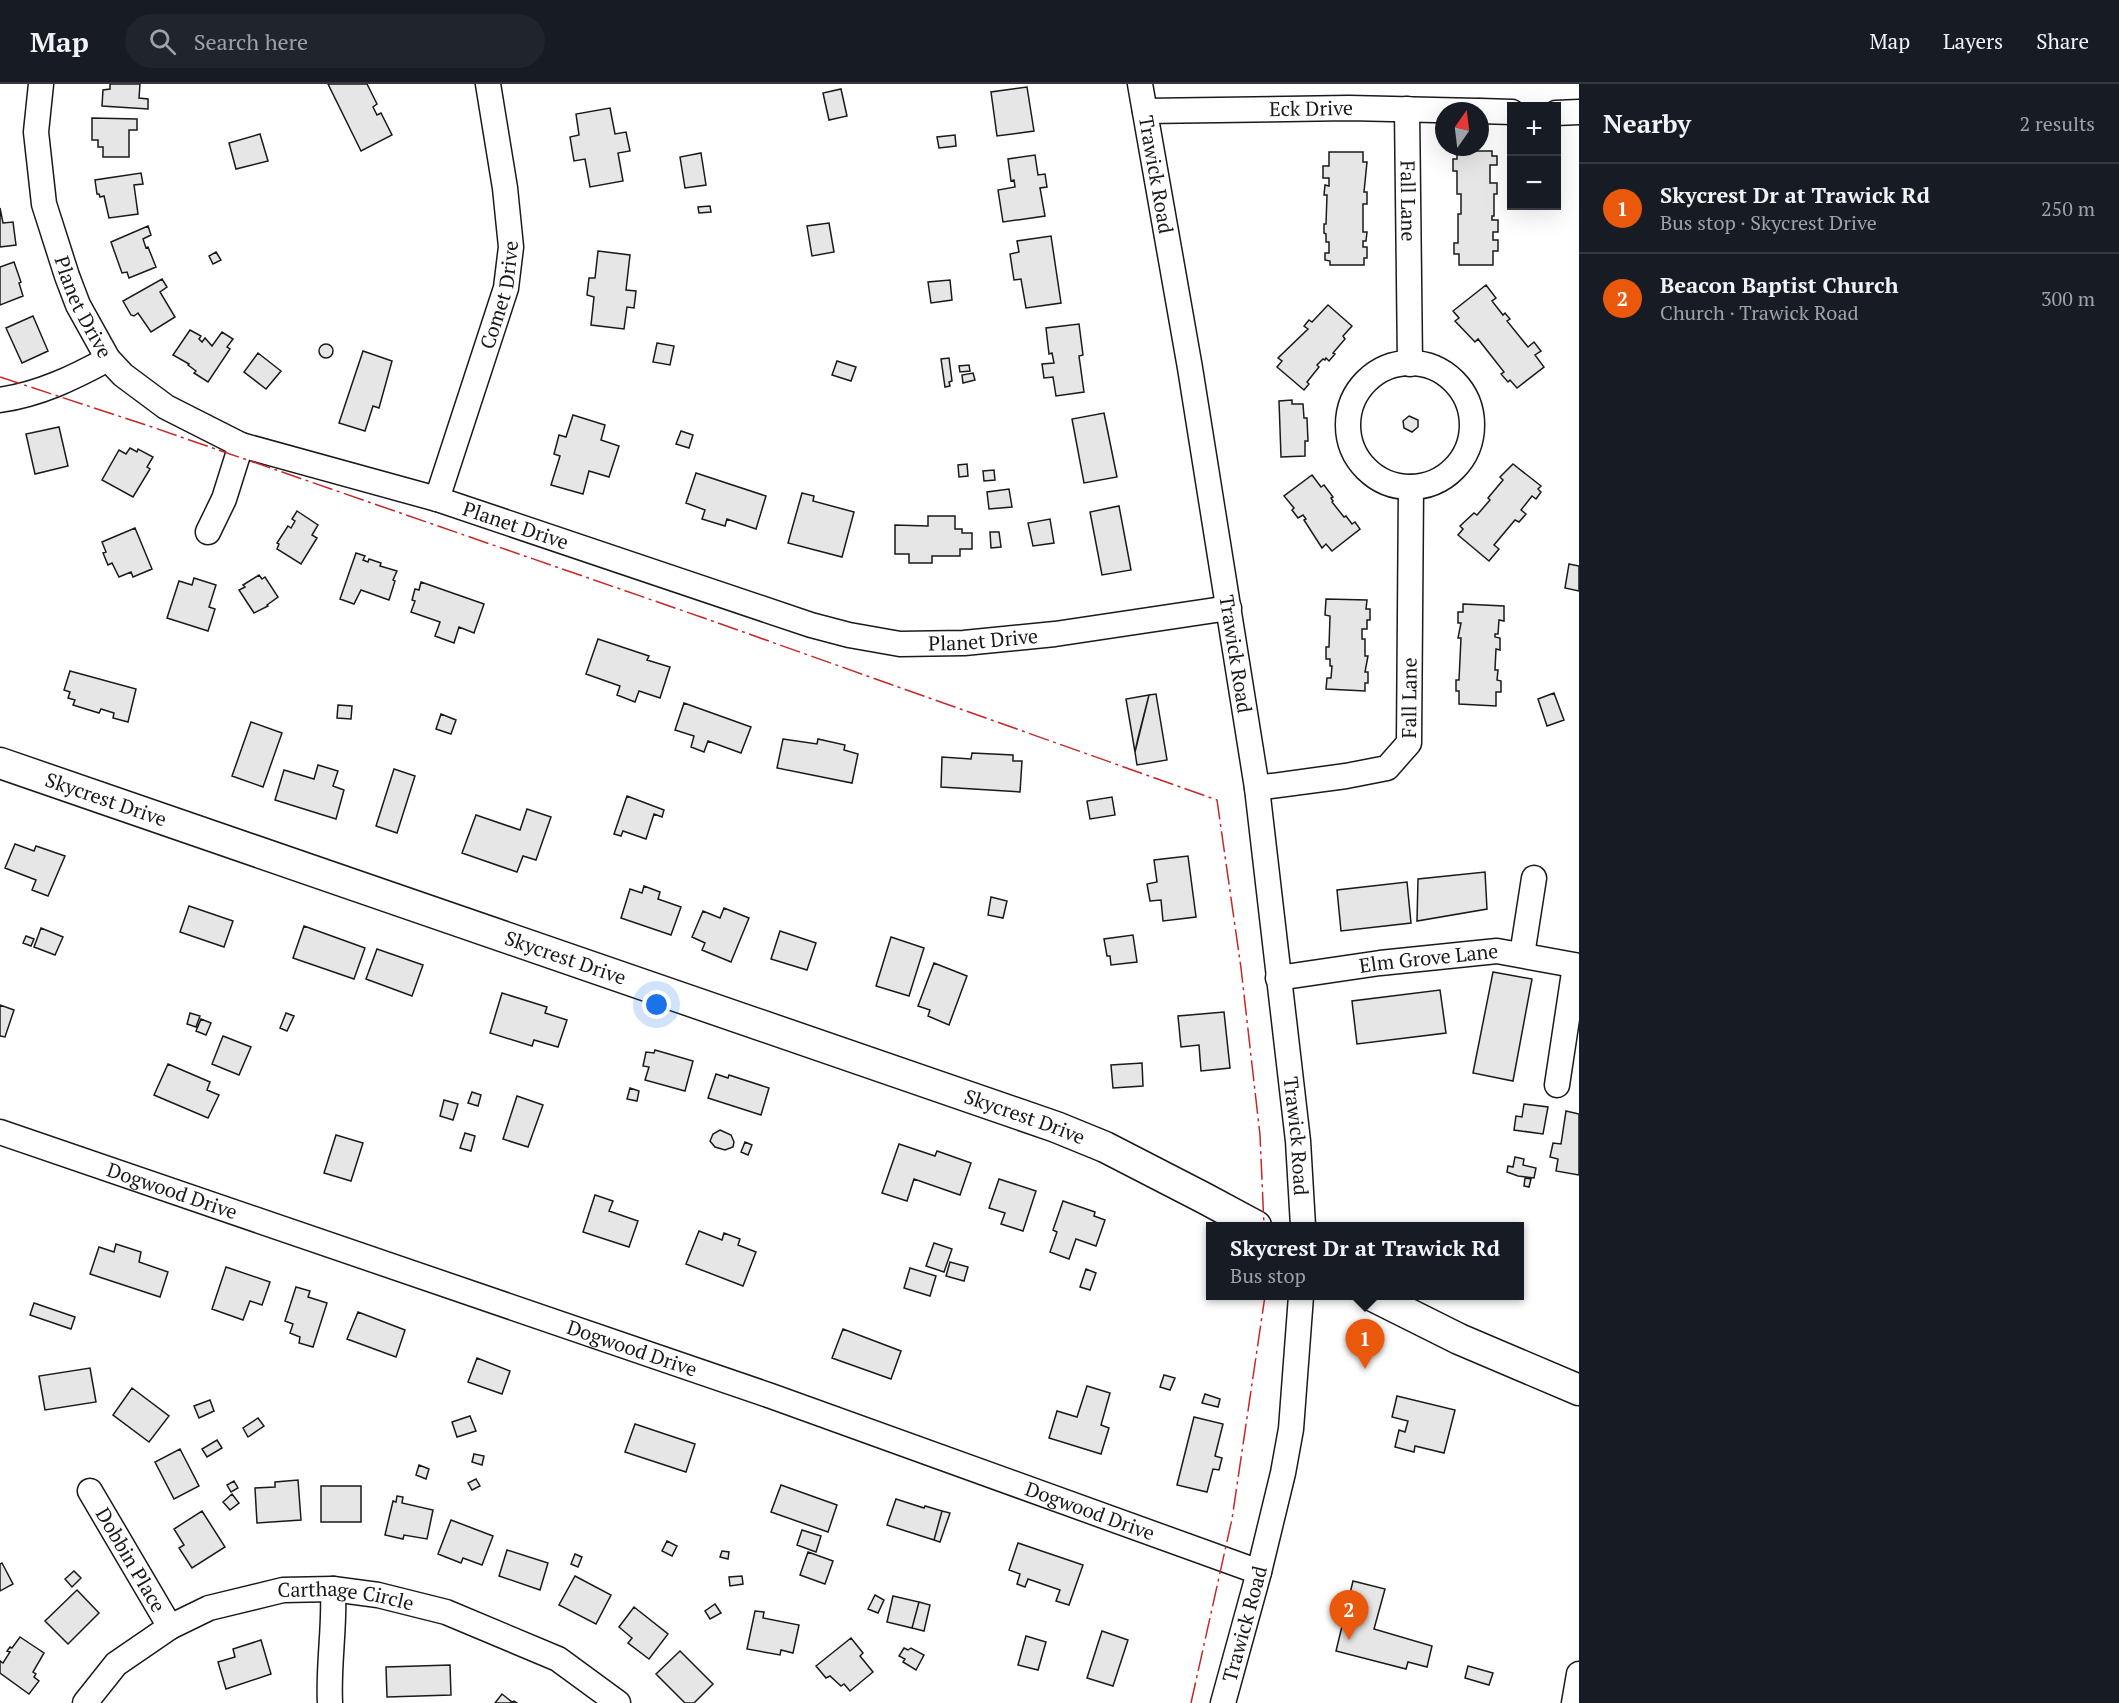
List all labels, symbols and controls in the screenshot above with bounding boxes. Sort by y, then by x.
search box [125,14,545,68]
text: Map [30,23,89,60]
icon: search [146,25,179,58]
text: Search here [194,27,308,56]
text: Map [1869,27,1910,55]
text: Layers [1943,27,2003,55]
text: Share [2036,27,2089,55]
street label: Eck Drive [1269,94,1353,122]
north arrow [1435,102,1489,156]
map controls [1507,102,1561,210]
button: + [1507,102,1561,156]
text: Nearby [1603,106,1691,140]
text: 2 results [2020,110,2095,137]
street label: Trawick Road [1133,113,1180,236]
button: − [1507,156,1561,210]
street label: Fall Lane [1395,160,1423,242]
text: Skycrest Dr at Trawick Rd [1660,180,1930,209]
text: 1 [1617,195,1628,222]
text: 250 m [2041,195,2095,222]
text: Bus stop · Skycrest Drive [1660,209,1877,236]
street label: Comet Drive [473,240,524,352]
street label: Planet Drive [48,252,119,363]
text: Beacon Baptist Church [1660,270,1899,299]
text: 2 [1617,285,1628,312]
text: 300 m [2041,285,2095,312]
text: Church · Trawick Road [1660,299,1859,326]
street label: Planet Drive [459,495,572,555]
street label: Trawick Road [1213,593,1259,715]
street label: Planet Drive [928,622,1039,657]
street label: Fall Lane [1395,657,1423,738]
street label: Skycrest Drive [42,766,170,832]
street label: Skycrest Drive [501,924,630,991]
street label: Elm Grove Lane [1357,937,1499,979]
your location [642,990,671,1019]
street label: Trawick Road [1278,1075,1315,1196]
street label: Skycrest Drive [961,1082,1089,1150]
street label: Dogwood Drive [104,1156,241,1225]
popup [1206,1222,1524,1300]
text: Skycrest Dr at Trawick Rd [1230,1233,1500,1262]
text: Bus stop [1230,1262,1306,1289]
street label: Dogwood Drive [563,1313,701,1383]
pin: 1 [1346,1320,1384,1369]
street label: Dogwood Drive [1022,1475,1159,1546]
street label: Dobbin Place [90,1502,172,1617]
street label: Trawick Road [1215,1563,1273,1685]
street label: Carthage Circle [277,1575,417,1616]
pin: 2 [1330,1590,1368,1640]

